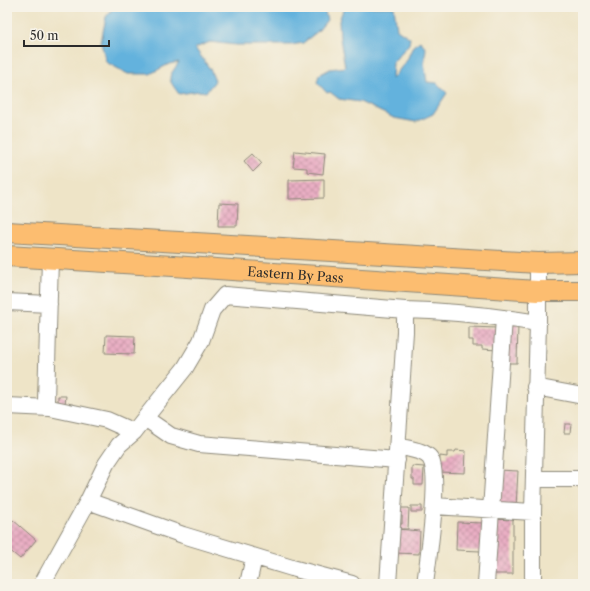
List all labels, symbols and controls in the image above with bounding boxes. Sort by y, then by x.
scale bar [24,22,109,48]
text: 50 m [30,28,59,43]
street label: Eastern By Pass [247,263,344,286]

